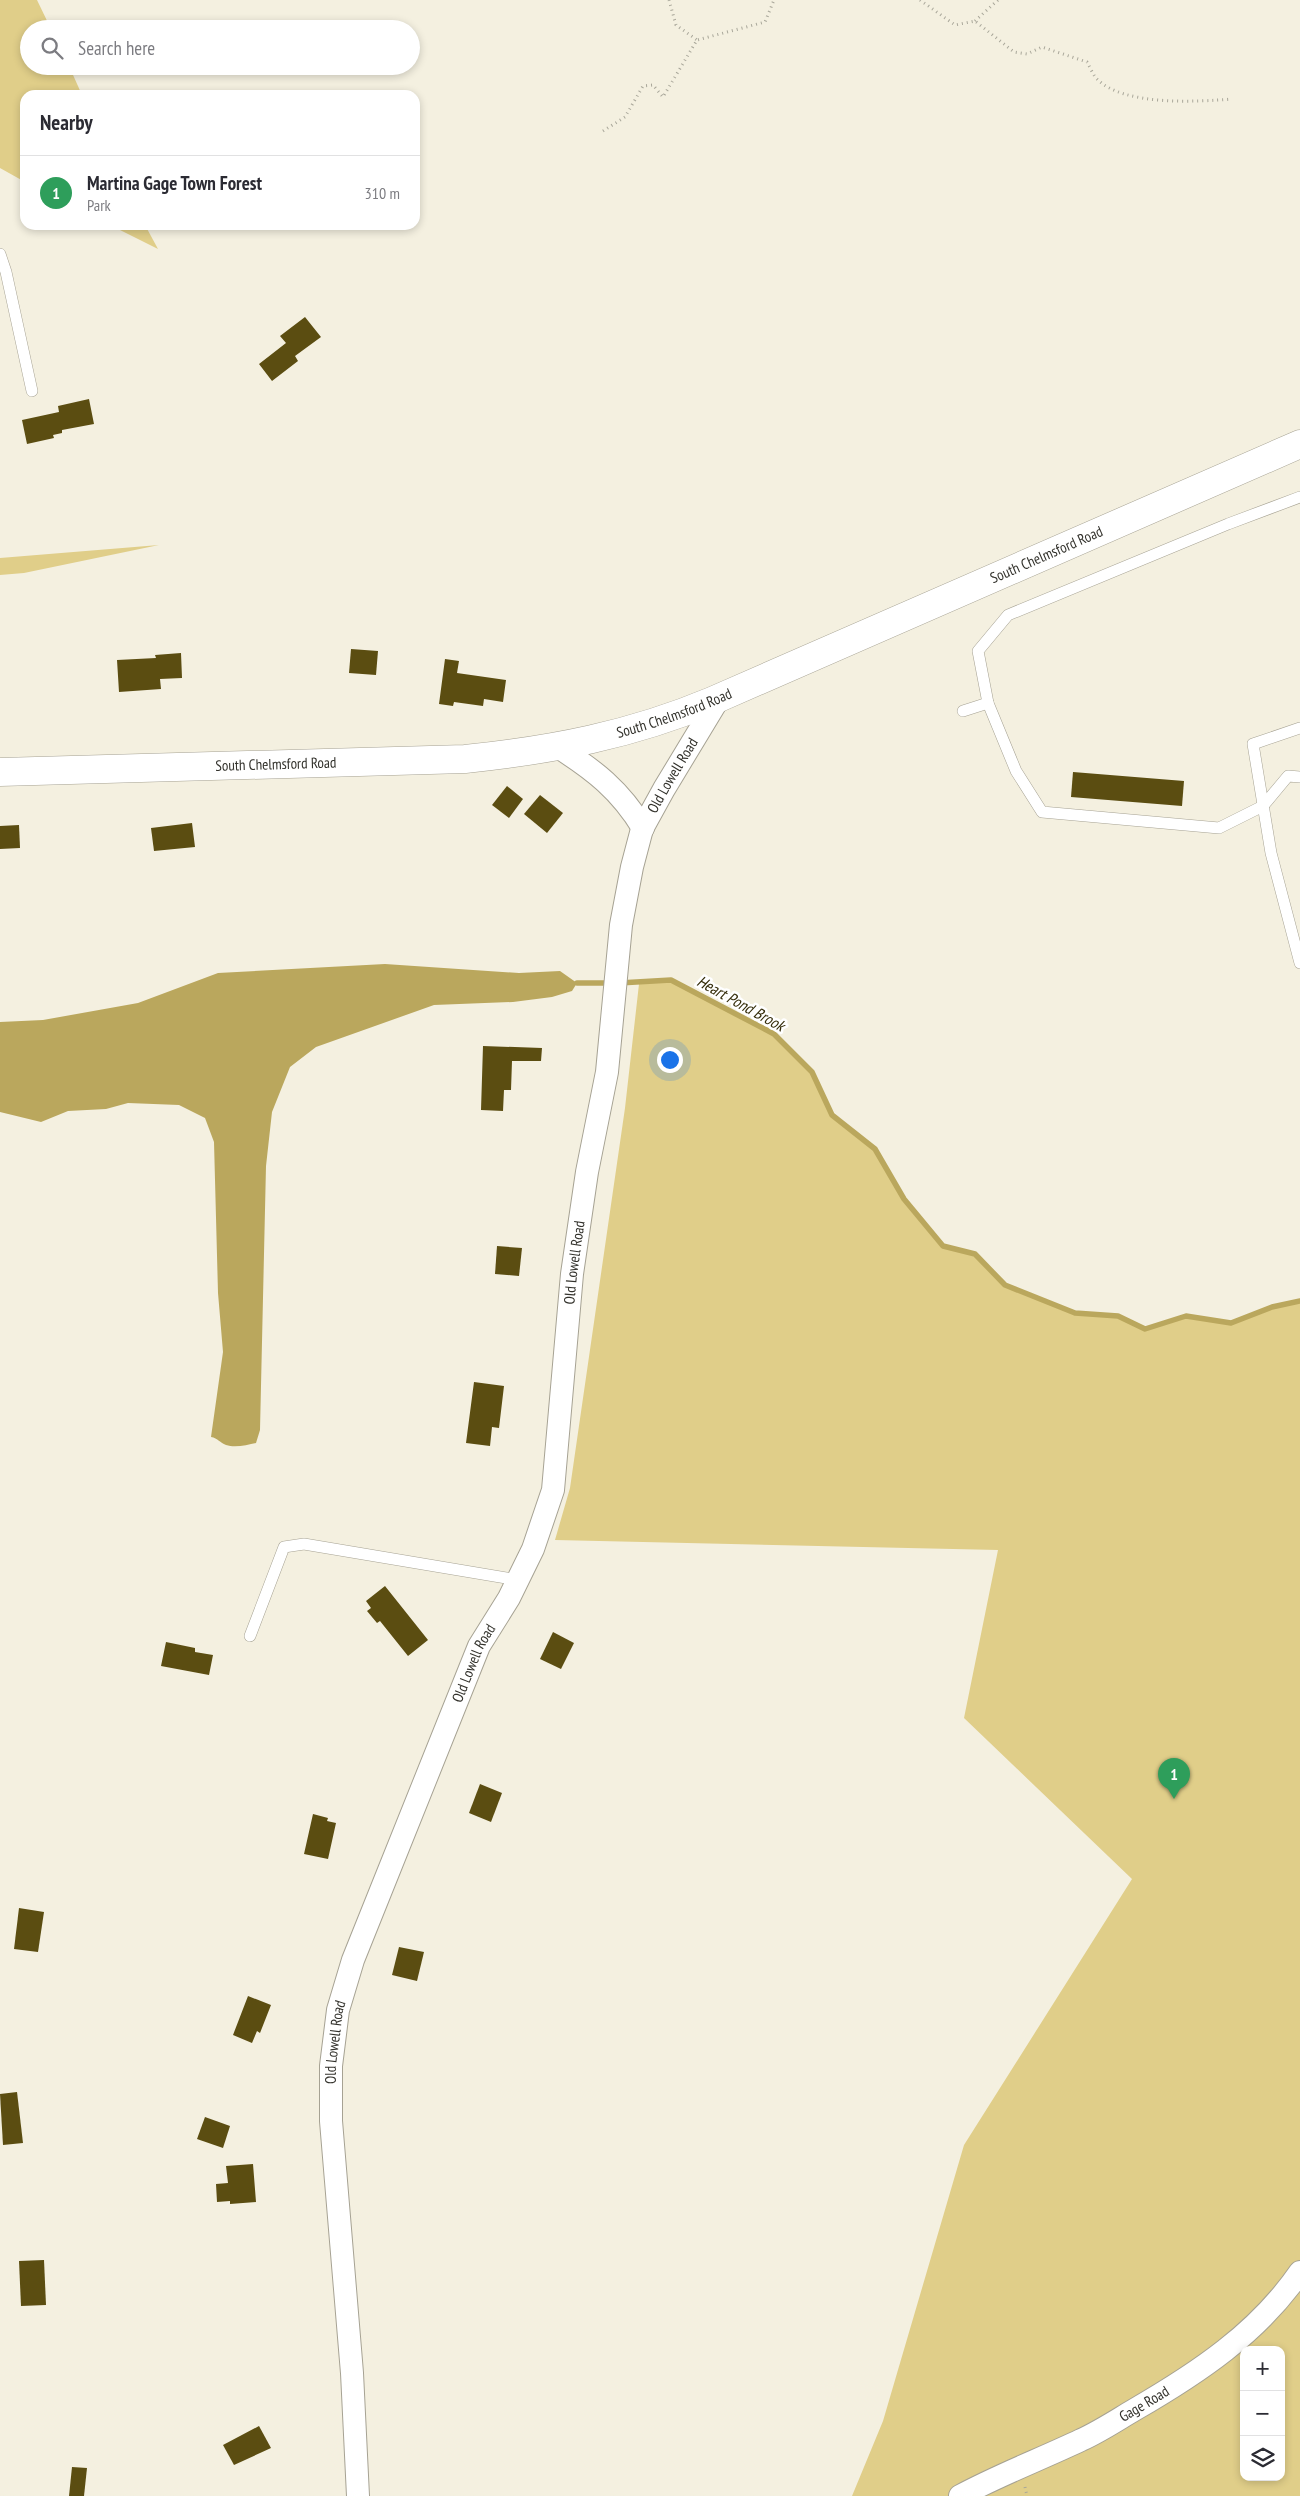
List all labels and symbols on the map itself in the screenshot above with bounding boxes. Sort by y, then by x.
street label: South Chelmsford Road [987,521,1106,587]
street label: South Chelmsford Road [614,684,735,742]
street label: Old Lowell Road [643,734,702,816]
street label: South Chelmsford Road [215,753,337,775]
water label: Heart Pond Brook [694,971,790,1036]
your location [657,1047,683,1073]
street label: Old Lowell Road [559,1219,589,1305]
street label: Old Lowell Road [447,1620,499,1705]
pin: 1 [1158,1758,1190,1799]
street label: Old Lowell Road [321,1998,349,2084]
street label: Gage Road [1115,2381,1172,2426]

